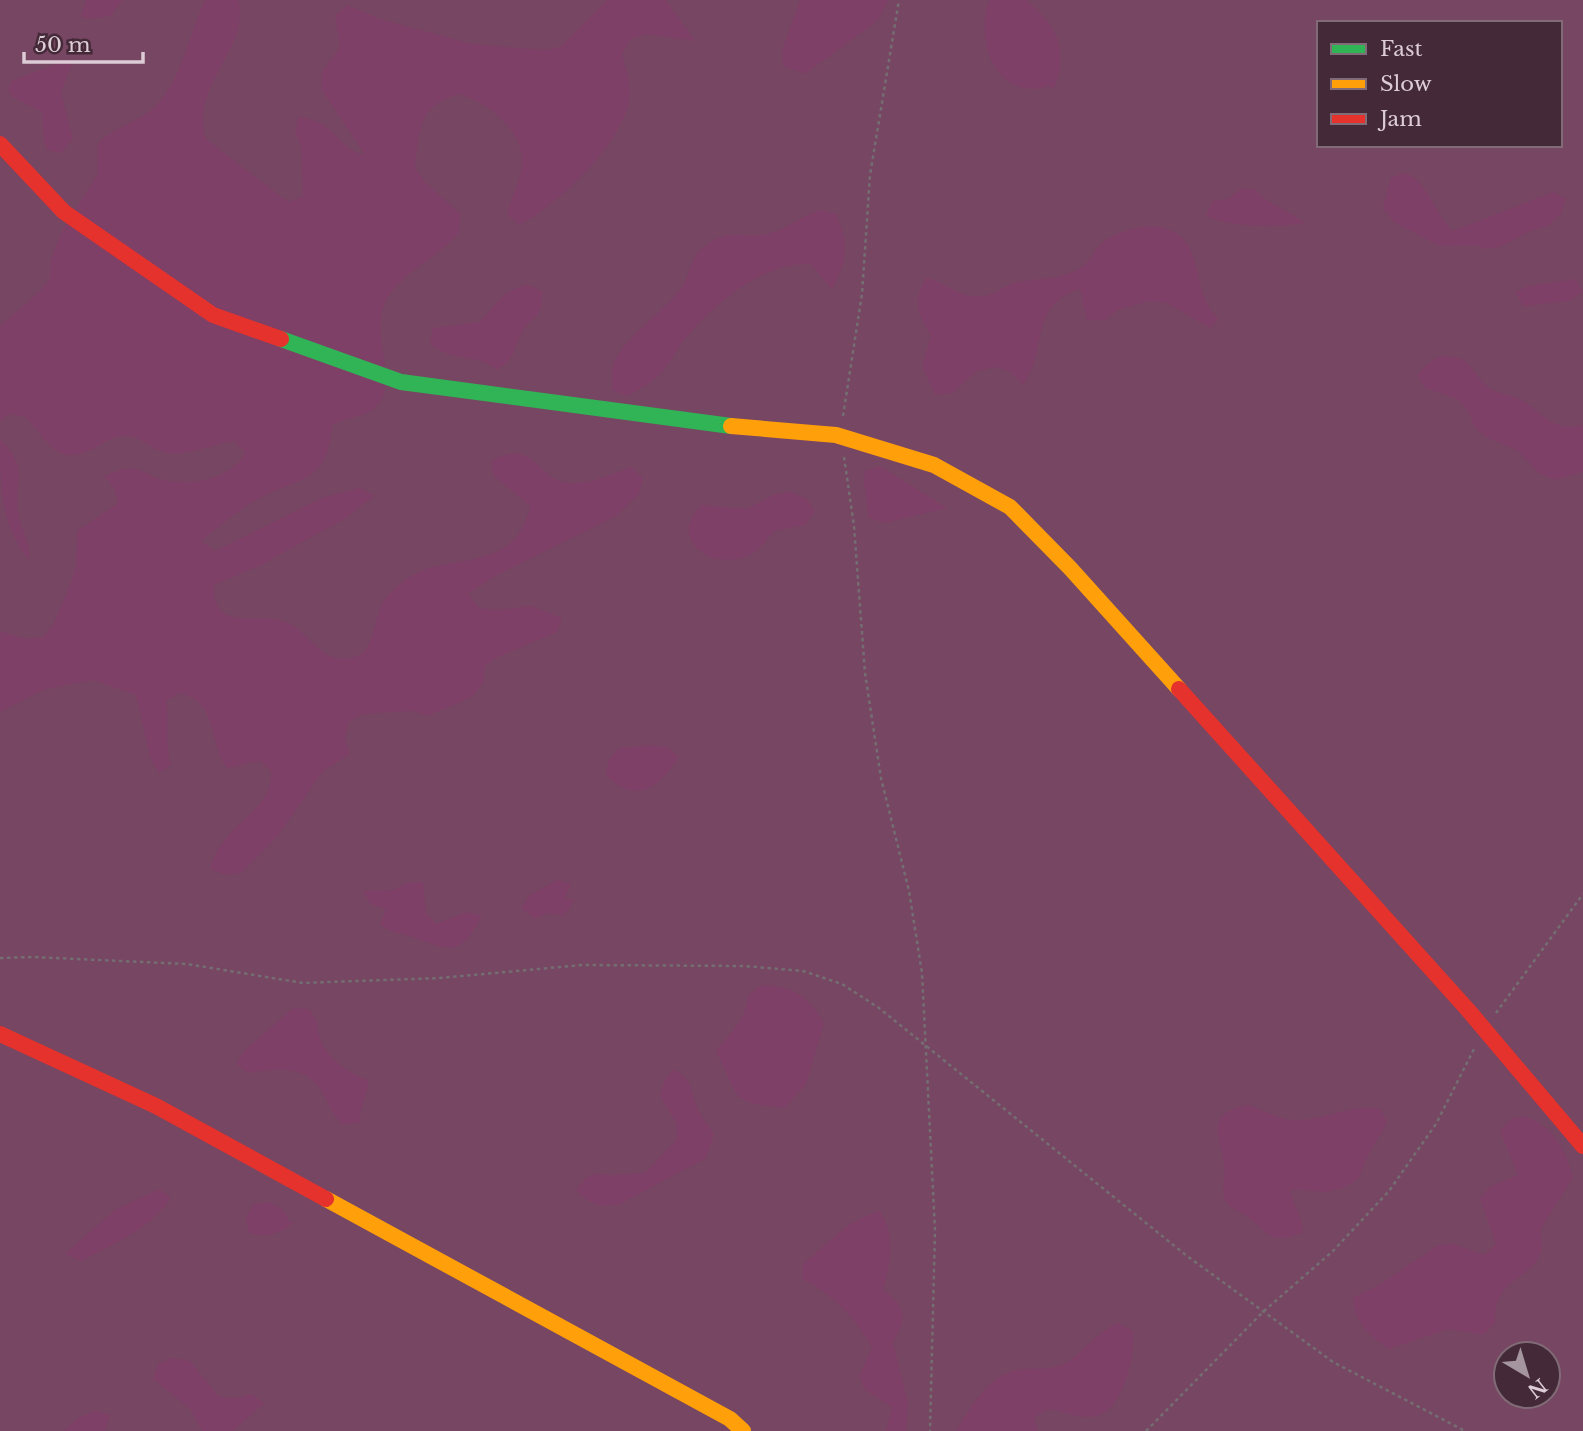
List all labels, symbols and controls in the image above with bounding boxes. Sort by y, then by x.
scale bar [24,21,144,65]
legend [1317,21,1562,147]
text: 50 m [35,32,91,58]
text: Fast [1380,36,1422,62]
text: Slow [1380,71,1432,97]
text: Jam [1377,106,1422,132]
north arrow [1492,1340,1562,1410]
text: N [1523,1373,1551,1403]

